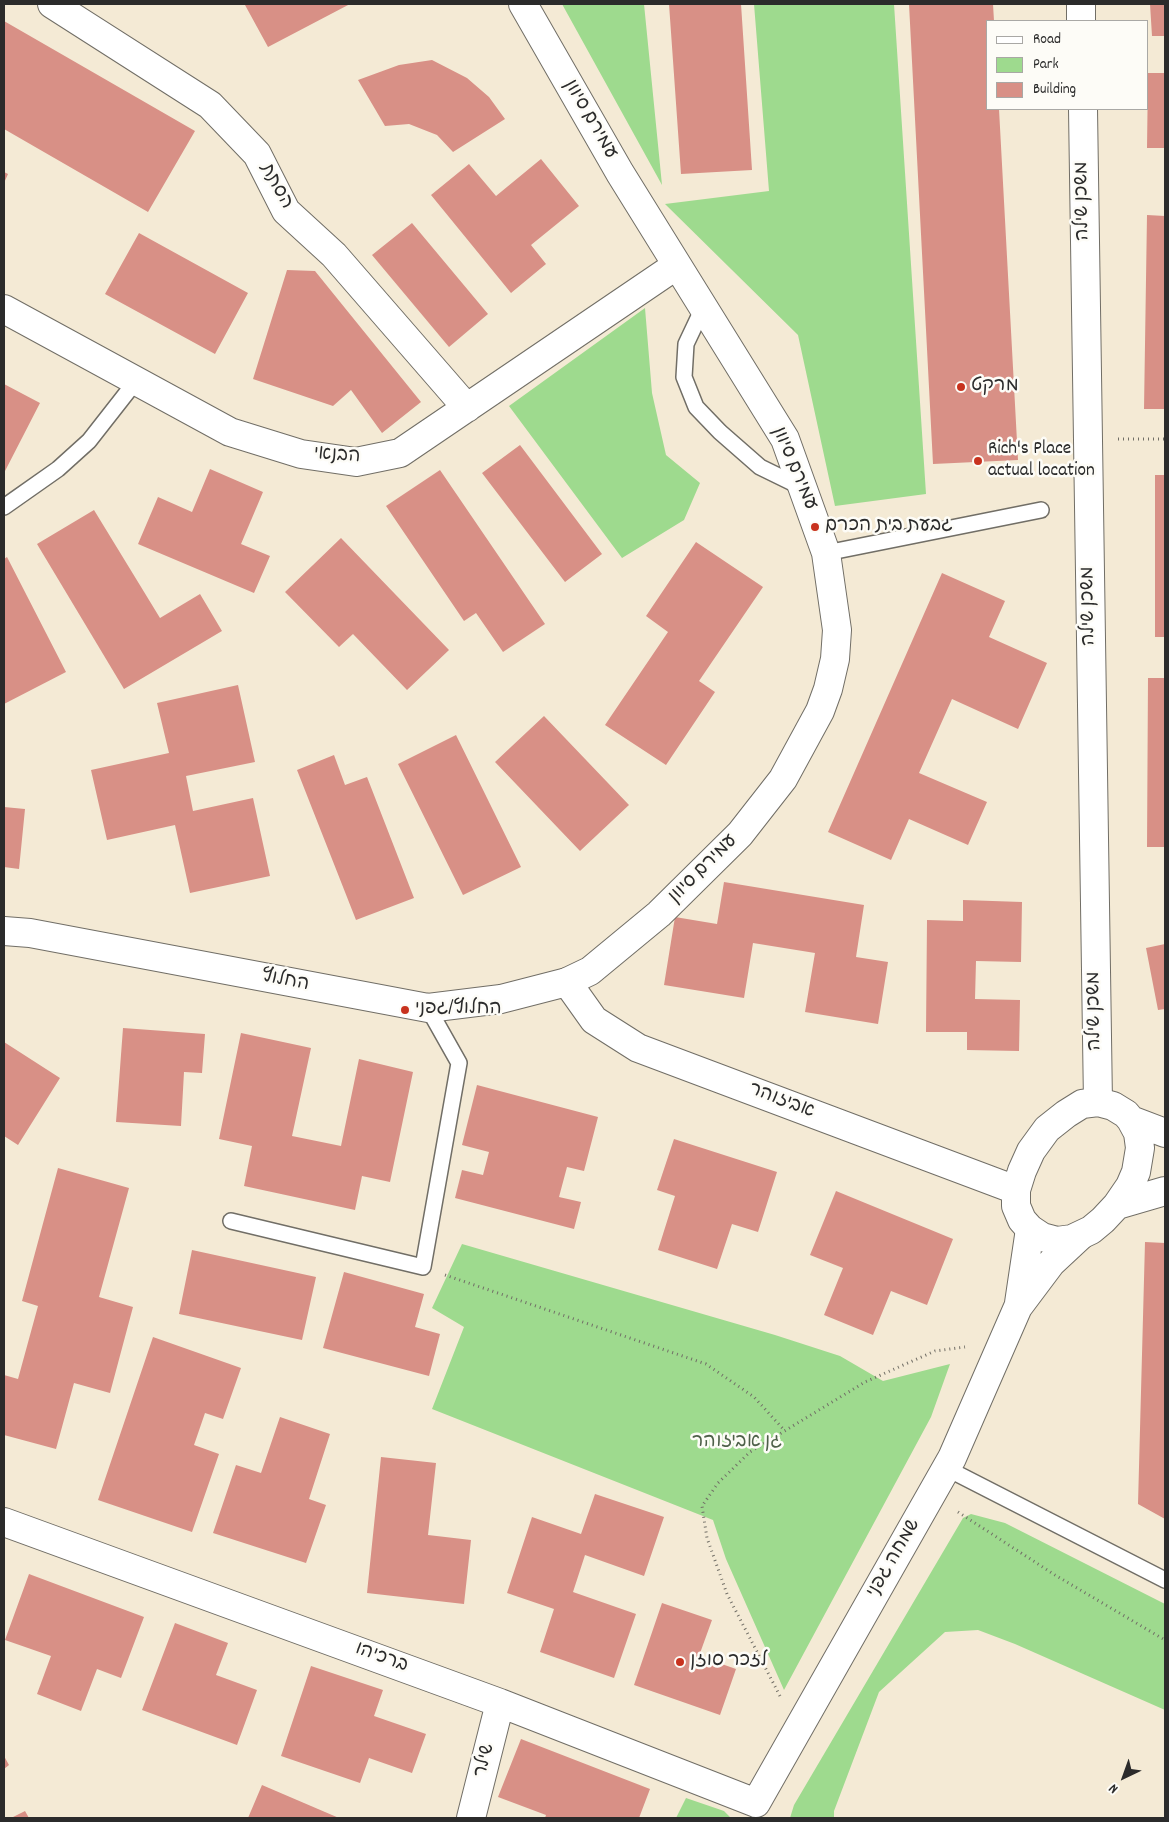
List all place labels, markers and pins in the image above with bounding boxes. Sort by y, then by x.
place label: מרקט [971,376,1019,398]
marker: מרקט [955,381,967,393]
place label: Rich's Place actual location [988,439,1095,483]
marker: Rich's Place actual location [972,455,984,467]
place label: גבעת בית הכרם [825,516,953,538]
marker: גבעת בית הכרם [809,521,821,533]
place label: החלוץ/גפני [415,999,502,1021]
marker: החלוץ/גפני [399,1004,411,1016]
place label: לזכר סוזן [690,1651,767,1673]
marker: לזכר סוזן [674,1656,686,1668]

